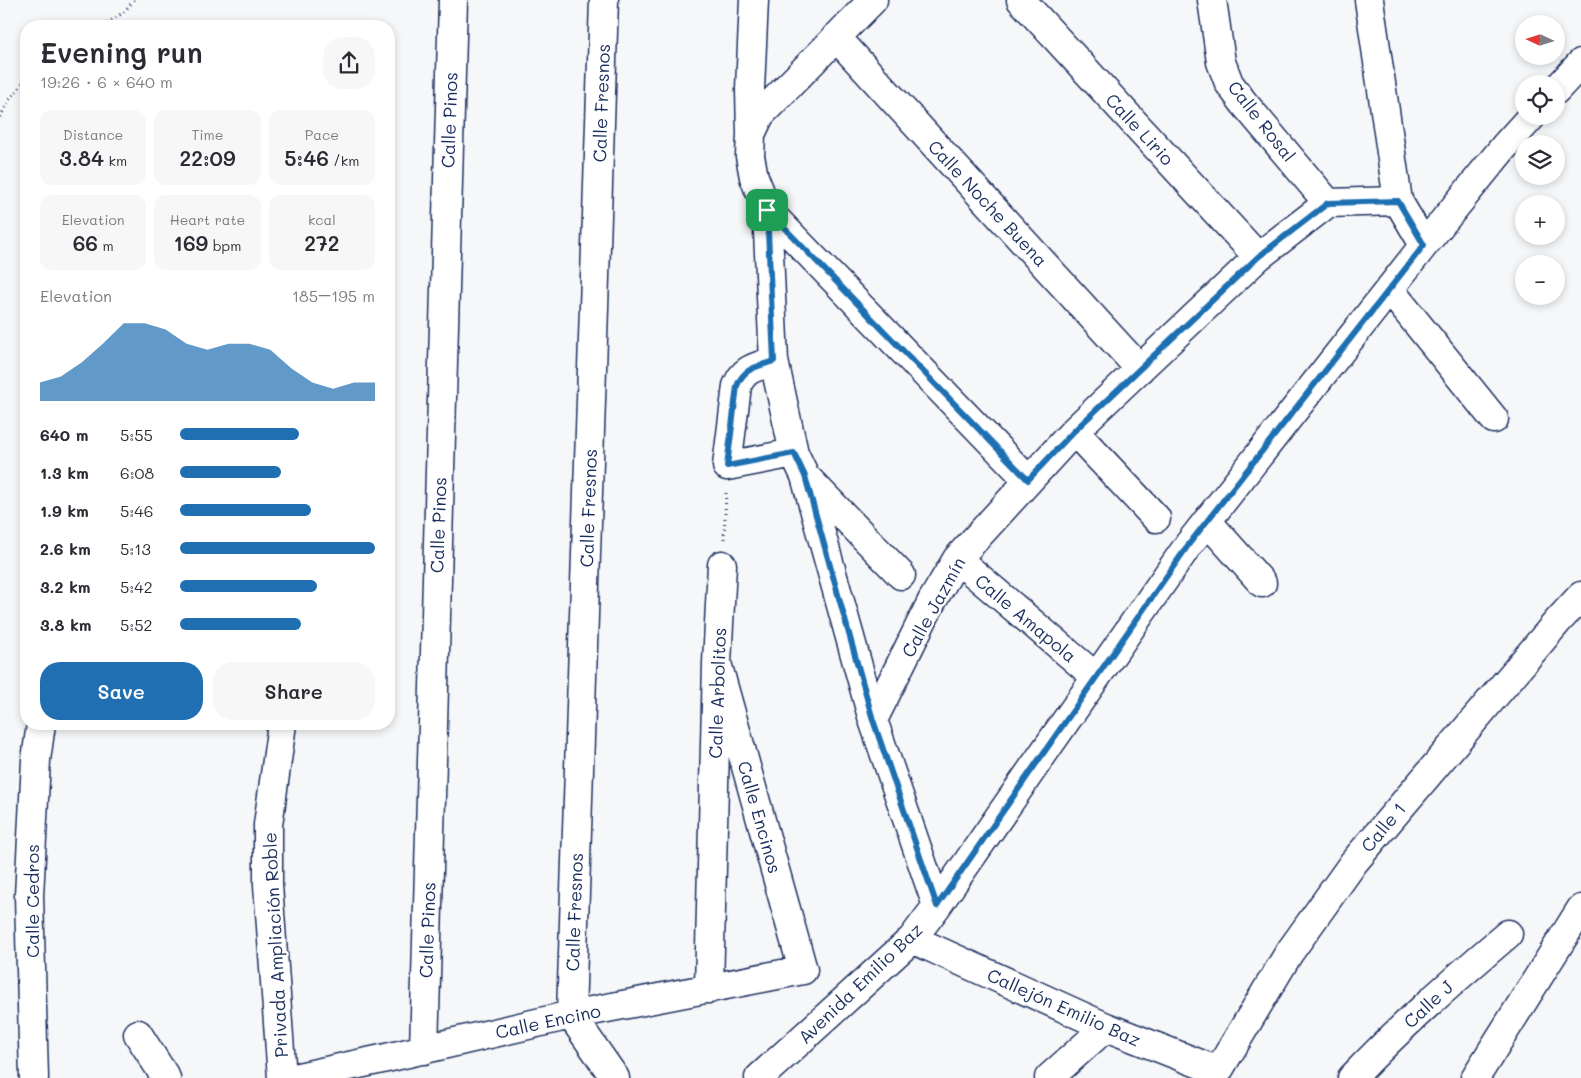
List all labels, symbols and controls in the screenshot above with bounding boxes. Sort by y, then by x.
north arrow [1515,15,1565,65]
map controls [1515,15,1565,305]
text: Evening run [40,34,203,70]
button: share [323,37,375,89]
street label: Calle Fresnos [587,43,615,163]
text: 19:26 · 6 × 640 m [40,71,173,92]
street label: Calle Pinos [435,72,463,168]
button: locate [1515,75,1565,125]
street label: Calle Rosal [1223,76,1301,166]
street label: Calle Lirio [1100,88,1180,170]
text: Distance [63,125,123,144]
text: Time [192,125,223,144]
text: Pace [305,125,339,144]
street label: Calle Noche Buena [923,134,1053,272]
button: layers [1515,135,1565,185]
text: 3.84 [59,144,104,171]
text: 22:09 [180,144,235,171]
text: 5:46 [284,144,329,171]
text: km [104,151,127,170]
text: /km [329,151,359,170]
pin [746,189,788,231]
button: + [1515,195,1565,245]
icon: arrive [753,196,781,224]
text: Elevation [62,210,125,229]
text: Heart rate [170,210,245,229]
text: kcal [308,210,336,229]
text: 66 [73,229,98,256]
text: 169 [174,229,208,256]
text: 272 [304,229,339,256]
text: m [98,236,114,255]
text: bpm [208,236,241,255]
button: − [1515,255,1565,305]
text: Elevation [40,285,112,306]
text: 185–195 m [292,285,375,306]
text: 640 m [40,424,89,445]
text: 5:55 [120,424,153,445]
street label: Calle Fresnos [574,448,602,568]
text: 1.3 km [40,462,89,483]
text: 6:08 [120,462,154,483]
street label: Calle Pinos [424,477,452,573]
text: 1.9 km [40,500,89,521]
text: 5:46 [120,500,153,521]
text: 2.6 km [40,538,91,559]
text: 5:13 [120,538,151,559]
street label: Calle Jazmín [896,553,970,661]
street label: Calle Amapola [970,568,1082,668]
text: 3.2 km [40,576,91,597]
text: 5:42 [120,576,153,597]
text: 3.8 km [40,614,92,635]
text: 5:52 [120,614,153,635]
street label: Calle Arbolitos [703,627,731,759]
button: Save [40,662,203,720]
button: Share [213,662,375,720]
street label: Calle Encinos [733,758,787,876]
street label: Calle 1 [1355,797,1411,857]
street label: Privada Ampliación Roble [257,832,293,1058]
street label: Calle Cedros [20,844,44,958]
street label: Calle Fresnos [560,852,588,972]
street label: Calle Pinos [413,882,441,978]
street label: Avenida Emilio Baz [793,917,927,1049]
street label: Callejón Emilio Baz [983,962,1145,1052]
street label: Calle J [1398,975,1458,1033]
street label: Calle Encino [493,998,603,1044]

